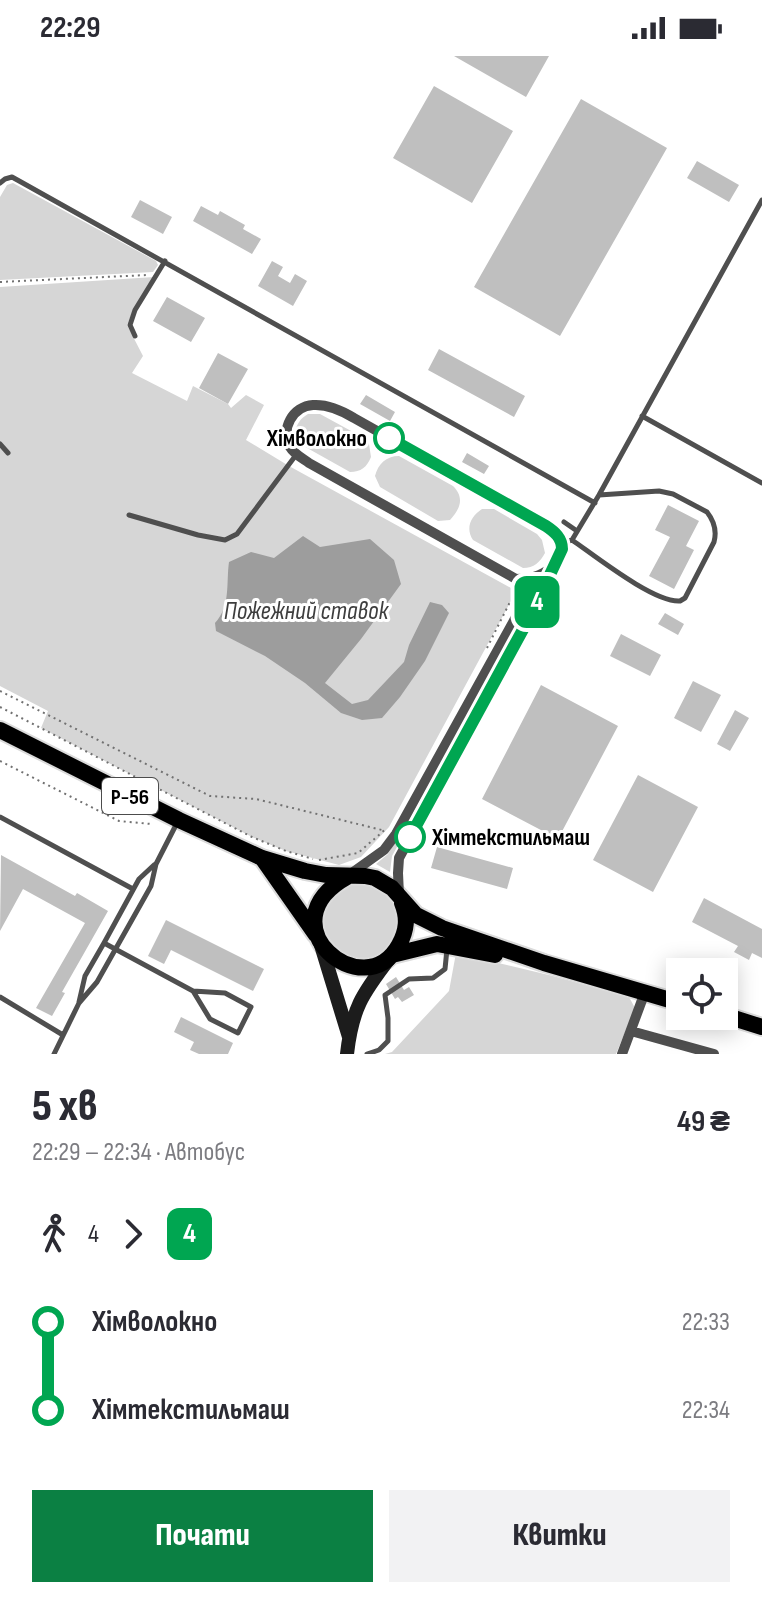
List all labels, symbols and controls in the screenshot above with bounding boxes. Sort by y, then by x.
text: 22:29 [40,10,100,46]
marker: Хімволокно [374,423,404,453]
place label: Хімволокно [266,424,367,453]
line badge: 4 [511,576,563,628]
text: 4 [530,585,544,618]
water label: Пожежний ставок [224,596,390,627]
road number: Р-56 [102,778,158,814]
marker: Хімтекстильмаш [395,822,425,852]
place label: Хімтекстильмаш [431,823,590,852]
map controls [666,958,738,1030]
button: locate [666,958,738,1030]
text: 5 хв [32,1080,98,1133]
text: 49 ₴ [677,1104,730,1140]
text: 22:29 – 22:34 · Автобус [32,1137,245,1168]
icon: walk [32,1212,76,1256]
icon: forward [111,1212,155,1256]
text: 4 [183,1217,196,1250]
text: 4 [88,1219,99,1250]
text: Хімволокно [92,1304,217,1340]
text: 22:33 [682,1307,730,1338]
text: Хімтекстильмаш [92,1392,290,1428]
text: 22:34 [682,1395,730,1426]
button: Почати [32,1490,373,1582]
button: Квитки [389,1490,730,1582]

